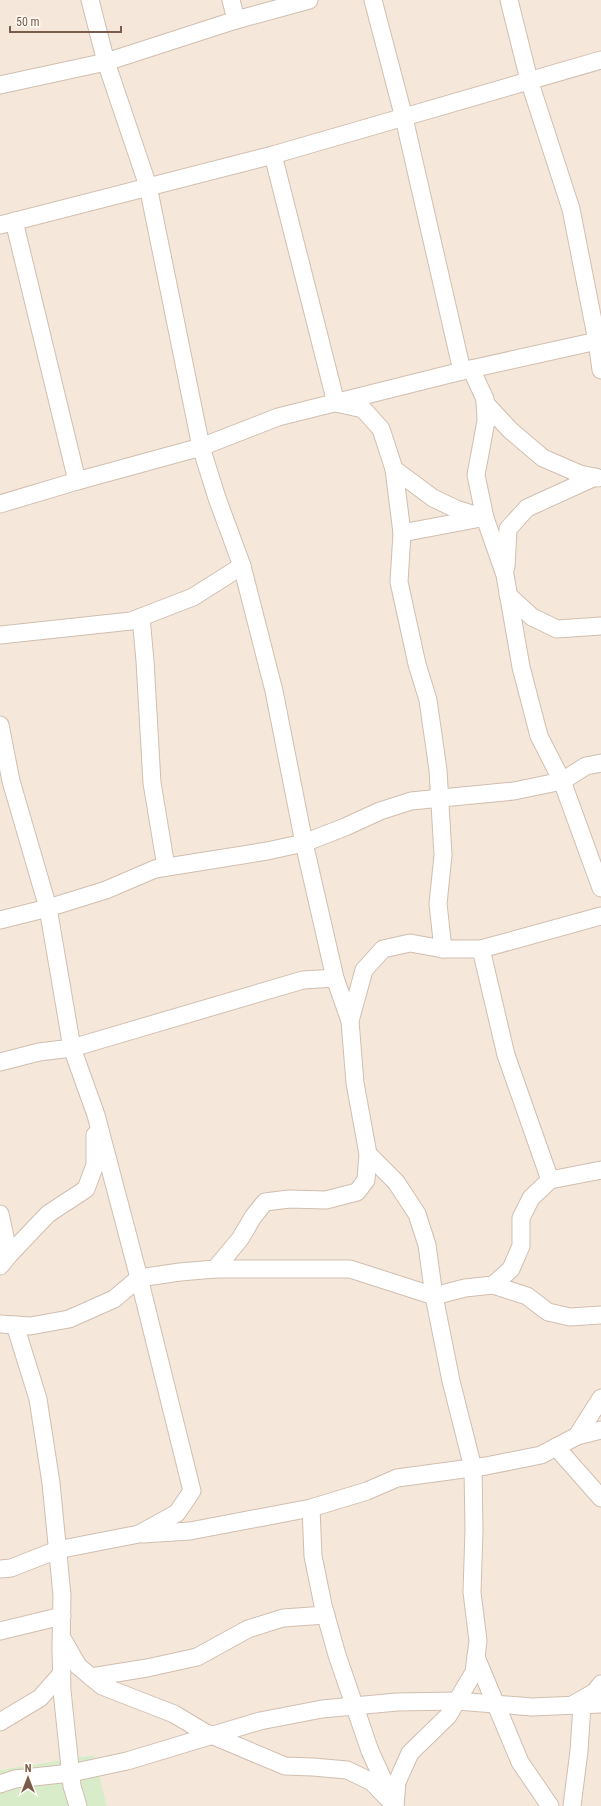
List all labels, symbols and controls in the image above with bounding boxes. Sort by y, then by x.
scale bar [10,8,121,34]
text: 50 m [16,15,40,29]
north arrow [8,1758,48,1798]
text: N [25,1762,32,1775]

